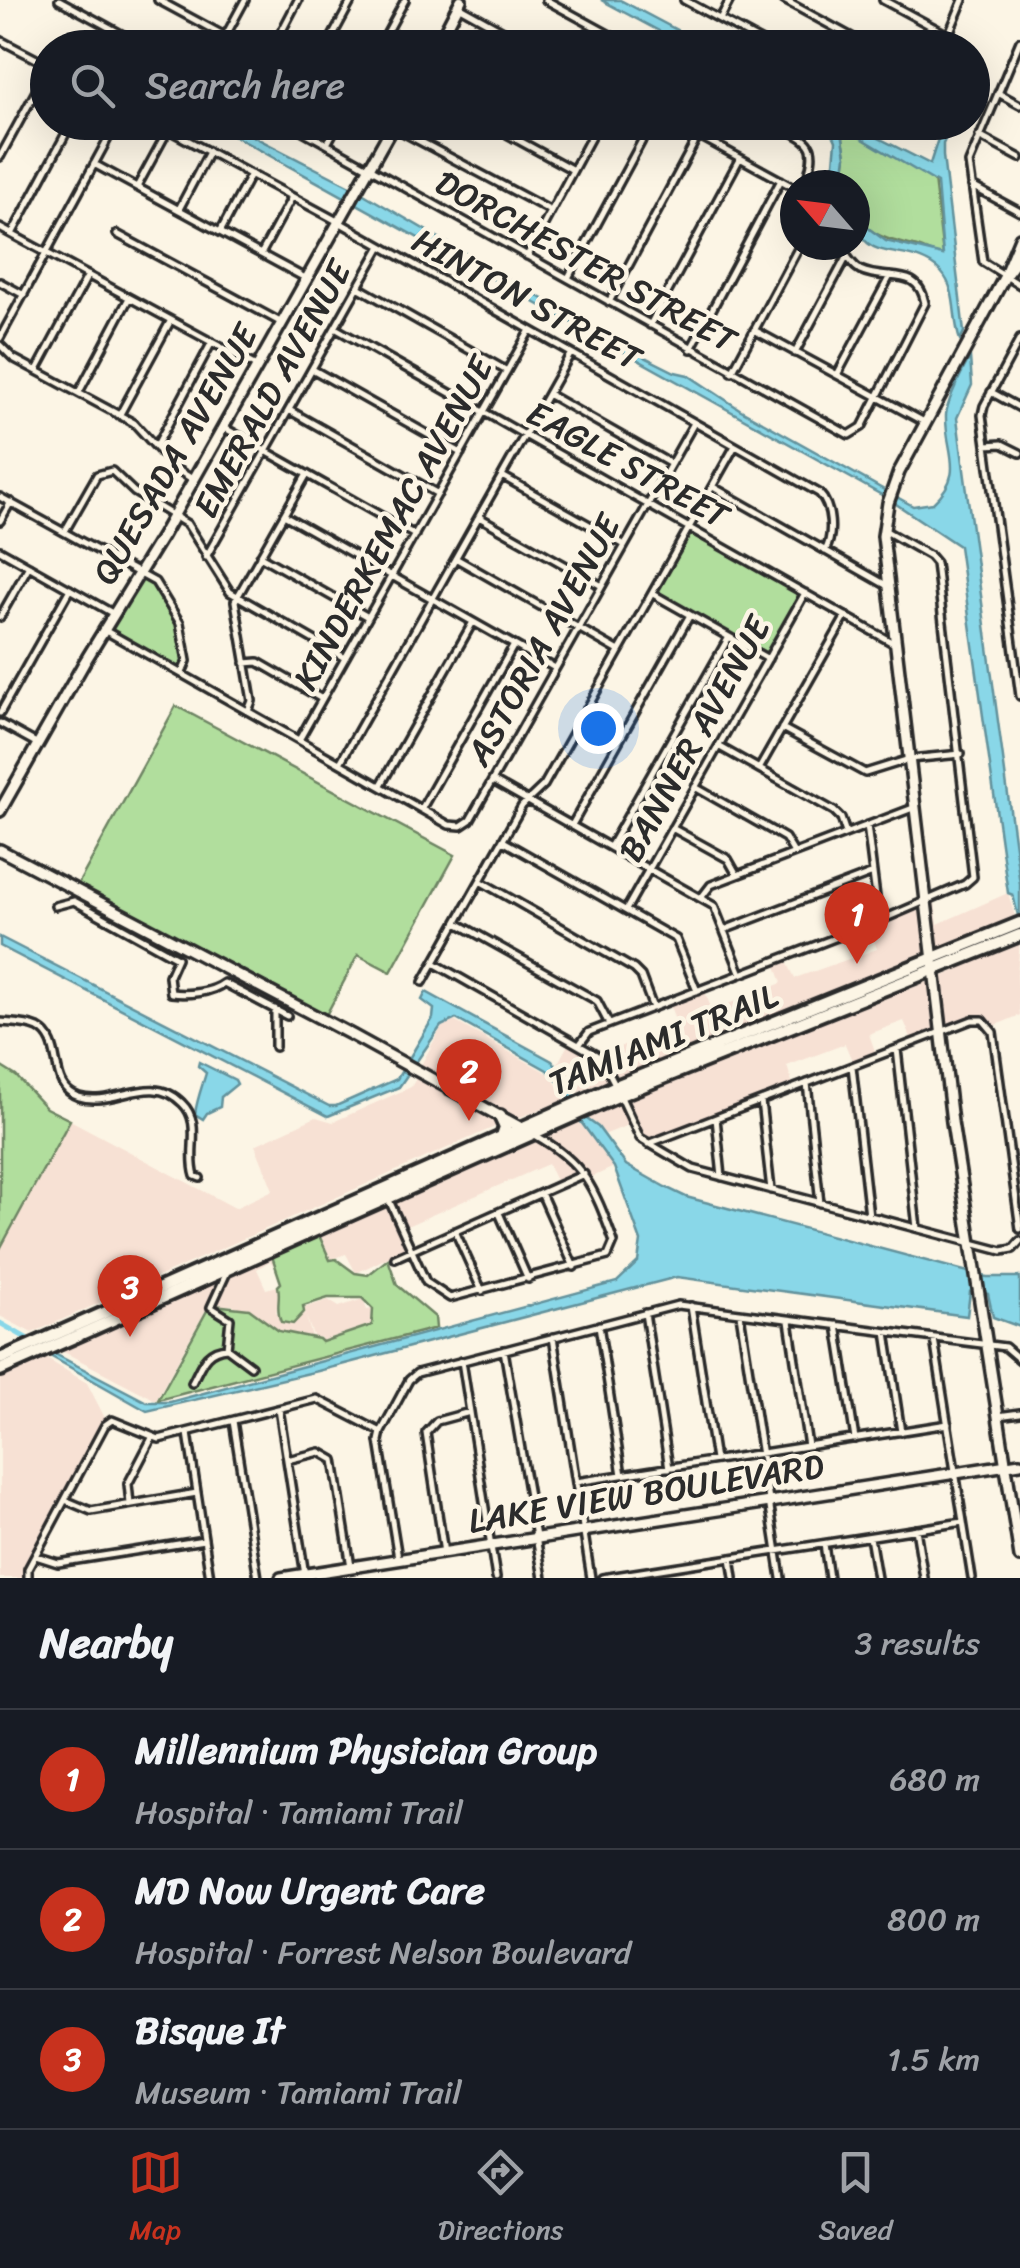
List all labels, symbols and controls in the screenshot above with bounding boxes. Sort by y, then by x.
search box [30,30,990,140]
text: Search here [145,52,345,119]
icon: search [65,58,120,113]
street label: DORCHESTER STREET [424,152,751,371]
north arrow [780,170,870,260]
street label: HINTON STREET [401,210,656,389]
street label: EMERALD AVENUE [175,246,370,530]
street label: QUESADA AVENUE [75,309,276,596]
street label: KINDERKEMAC AVENUE [275,342,512,702]
street label: EAGLE STREET [515,383,743,546]
street label: ASTORIA AVENUE [448,500,639,778]
street label: BANNER AVENUE [600,602,789,874]
your location [573,703,624,754]
pin: 1 [824,882,890,964]
street label: TAMIAMI TRAIL [539,965,787,1113]
pin: 2 [436,1038,502,1121]
pin: 3 [98,1254,162,1337]
street label: LAKE VIEW BOULEVARD [464,1434,828,1552]
text: Nearby [40,1606,173,1680]
text: 3 results [855,1615,980,1672]
text: Millennium Physician Group [135,1717,597,1784]
text: 1 [66,1751,79,1808]
text: 680 m [889,1751,980,1808]
text: Hospital · Tamiami Trail [135,1784,463,1841]
text: MD Now Urgent Care [135,1857,485,1924]
text: 2 [63,1891,82,1948]
text: 800 m [887,1891,980,1948]
text: Hospital · Forrest Nelson Boulevard [135,1924,631,1981]
text: Bisque It [135,1997,284,2064]
text: 3 [64,2031,81,2088]
text: 1.5 km [887,2031,980,2088]
text: Museum · Tamiami Trail [135,2064,462,2121]
tab: Map [128,2145,183,2254]
tab: Directions [438,2145,563,2254]
tab: Saved [819,2145,892,2254]

